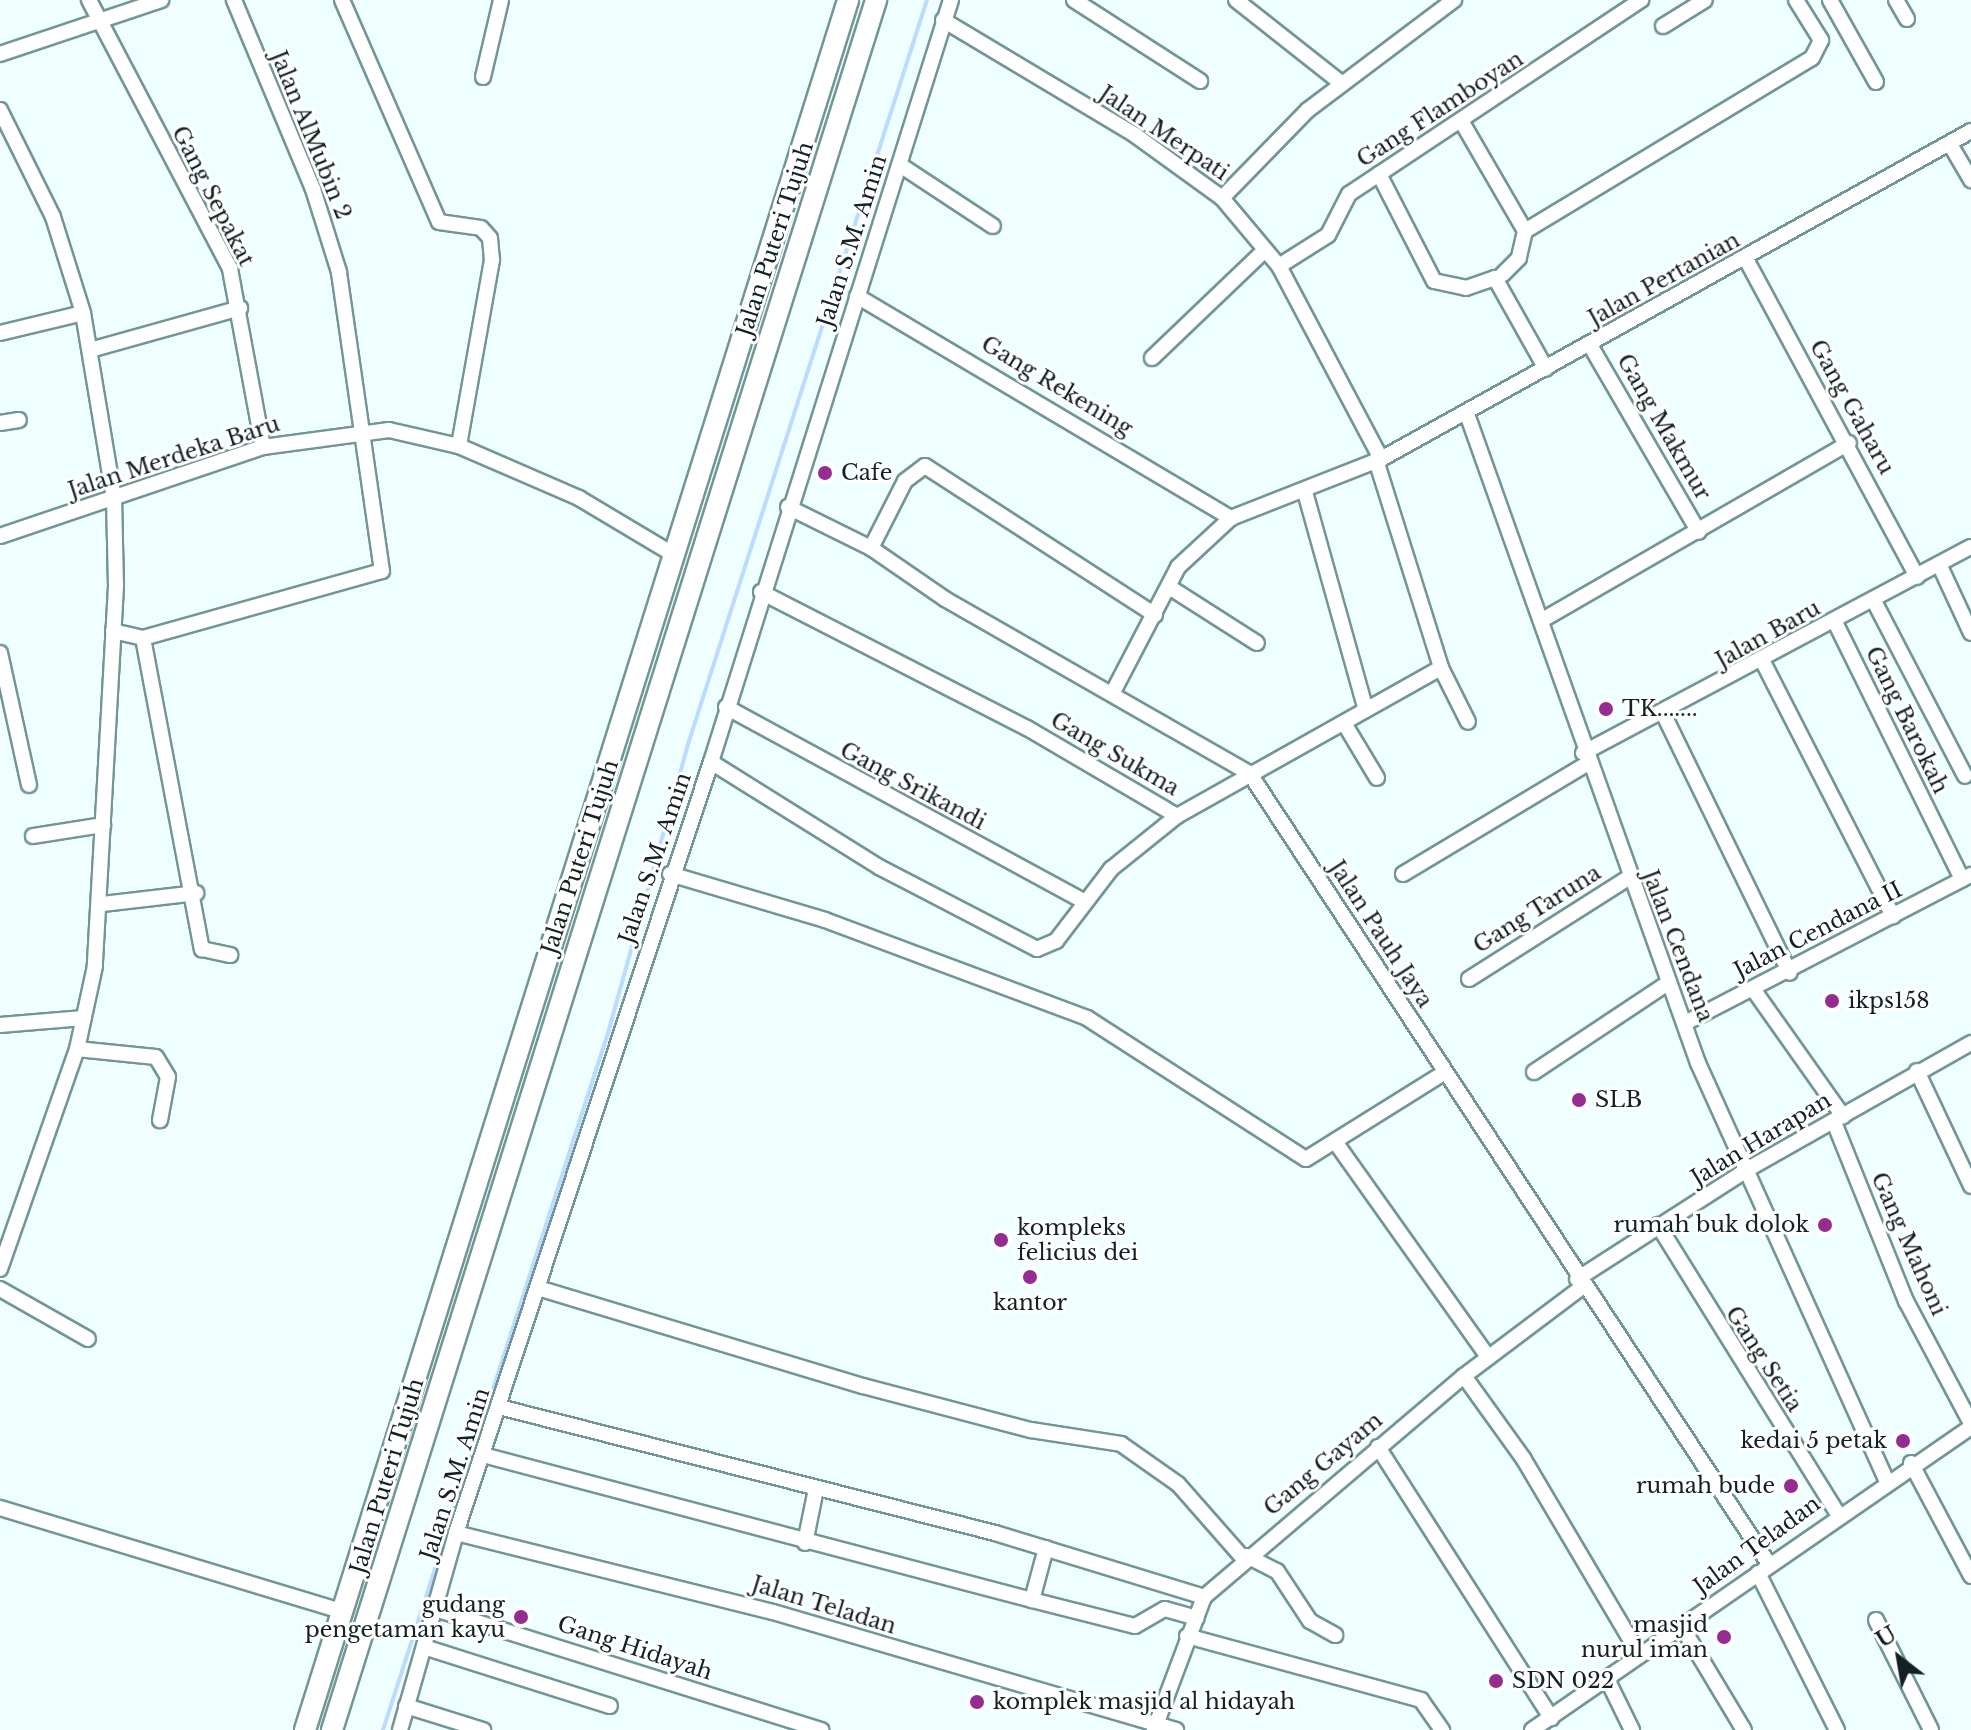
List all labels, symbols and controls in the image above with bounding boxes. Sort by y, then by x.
street label: Gang Flamboyan [1352,45,1528,173]
street label: Jalan AlMubin 2 [265,46,357,224]
street label: Jalan Merpati [1094,80,1234,186]
street label: Gang Sepakat [166,121,260,271]
street label: Jalan Puteri Tujuh [731,138,819,340]
street label: Jalan S.M. Amin [812,151,892,331]
street label: Jalan Pertanian [1584,226,1744,332]
street label: Gang Rekening [976,330,1138,442]
street label: Gang Gaharu [1804,335,1900,479]
street label: Gang Makmur [1611,349,1717,505]
street label: Jalan Merdeka Baru [65,410,283,504]
place label: Cafe [841,460,892,486]
marker: Cafe [816,464,834,482]
street label: Jalan Baru [1711,595,1825,673]
street label: Gang Barokah [1860,642,1954,798]
place label: TK....... [1622,696,1698,722]
marker: TK....... [1597,700,1615,718]
street label: Gang Sukma [1046,707,1184,801]
street label: Gang Srikandi [836,736,990,836]
street label: Jalan Puteri Tujuh [536,756,624,958]
street label: Jalan S.M. Amin [613,768,697,948]
street label: Jalan Pauh Jaya [1324,856,1438,1012]
street label: Gang Taruna [1468,859,1606,959]
street label: Jalan Cendana [1637,866,1719,1026]
street label: Jalan Cendana II [1729,876,1907,984]
place label: ikps158 [1848,988,1930,1014]
marker: ikps158 [1823,992,1841,1010]
place label: SLB [1595,1087,1642,1113]
street label: Jalan Harapan [1686,1087,1836,1191]
marker: SLB [1570,1091,1588,1109]
street label: Gang Mahoni [1866,1168,1952,1320]
place label: rumah buk dolok [1613,1212,1809,1238]
place label: kompleks felicius dei [1017,1214,1138,1266]
marker: rumah buk dolok [1816,1216,1834,1234]
marker: kompleks felicius dei [992,1231,1010,1249]
marker: kantor [1021,1268,1039,1286]
place label: kantor [993,1290,1067,1316]
street label: Gang Setia [1720,1301,1808,1417]
street label: Jalan Puteri Tujuh [345,1375,429,1577]
street label: Jalan S.M. Amin [415,1384,495,1564]
street label: Gang Gayam [1258,1407,1388,1521]
place label: kedai 5 petak [1740,1428,1887,1454]
marker: kedai 5 petak [1894,1432,1912,1450]
place label: rumah bude [1636,1473,1775,1499]
marker: rumah bude [1782,1477,1800,1495]
street label: Jalan Teladan [1688,1490,1826,1600]
street label: Jalan Teladan [748,1570,900,1640]
place label: gudang pengetaman kayu [305,1591,505,1642]
marker: gudang pengetaman kayu [512,1608,530,1626]
street label: Gang Hidayah [554,1610,716,1686]
place label: masjid nurul iman [1581,1611,1708,1662]
north arrow [1859,1618,1939,1698]
text: U [1871,1620,1902,1654]
marker: masjid nurul iman [1715,1628,1733,1646]
place label: SDN 022 [1512,1668,1614,1694]
marker: SDN 022 [1487,1672,1505,1690]
place label: komplek masjid al hidayah [993,1689,1295,1715]
marker: komplek masjid al hidayah [968,1693,986,1711]

